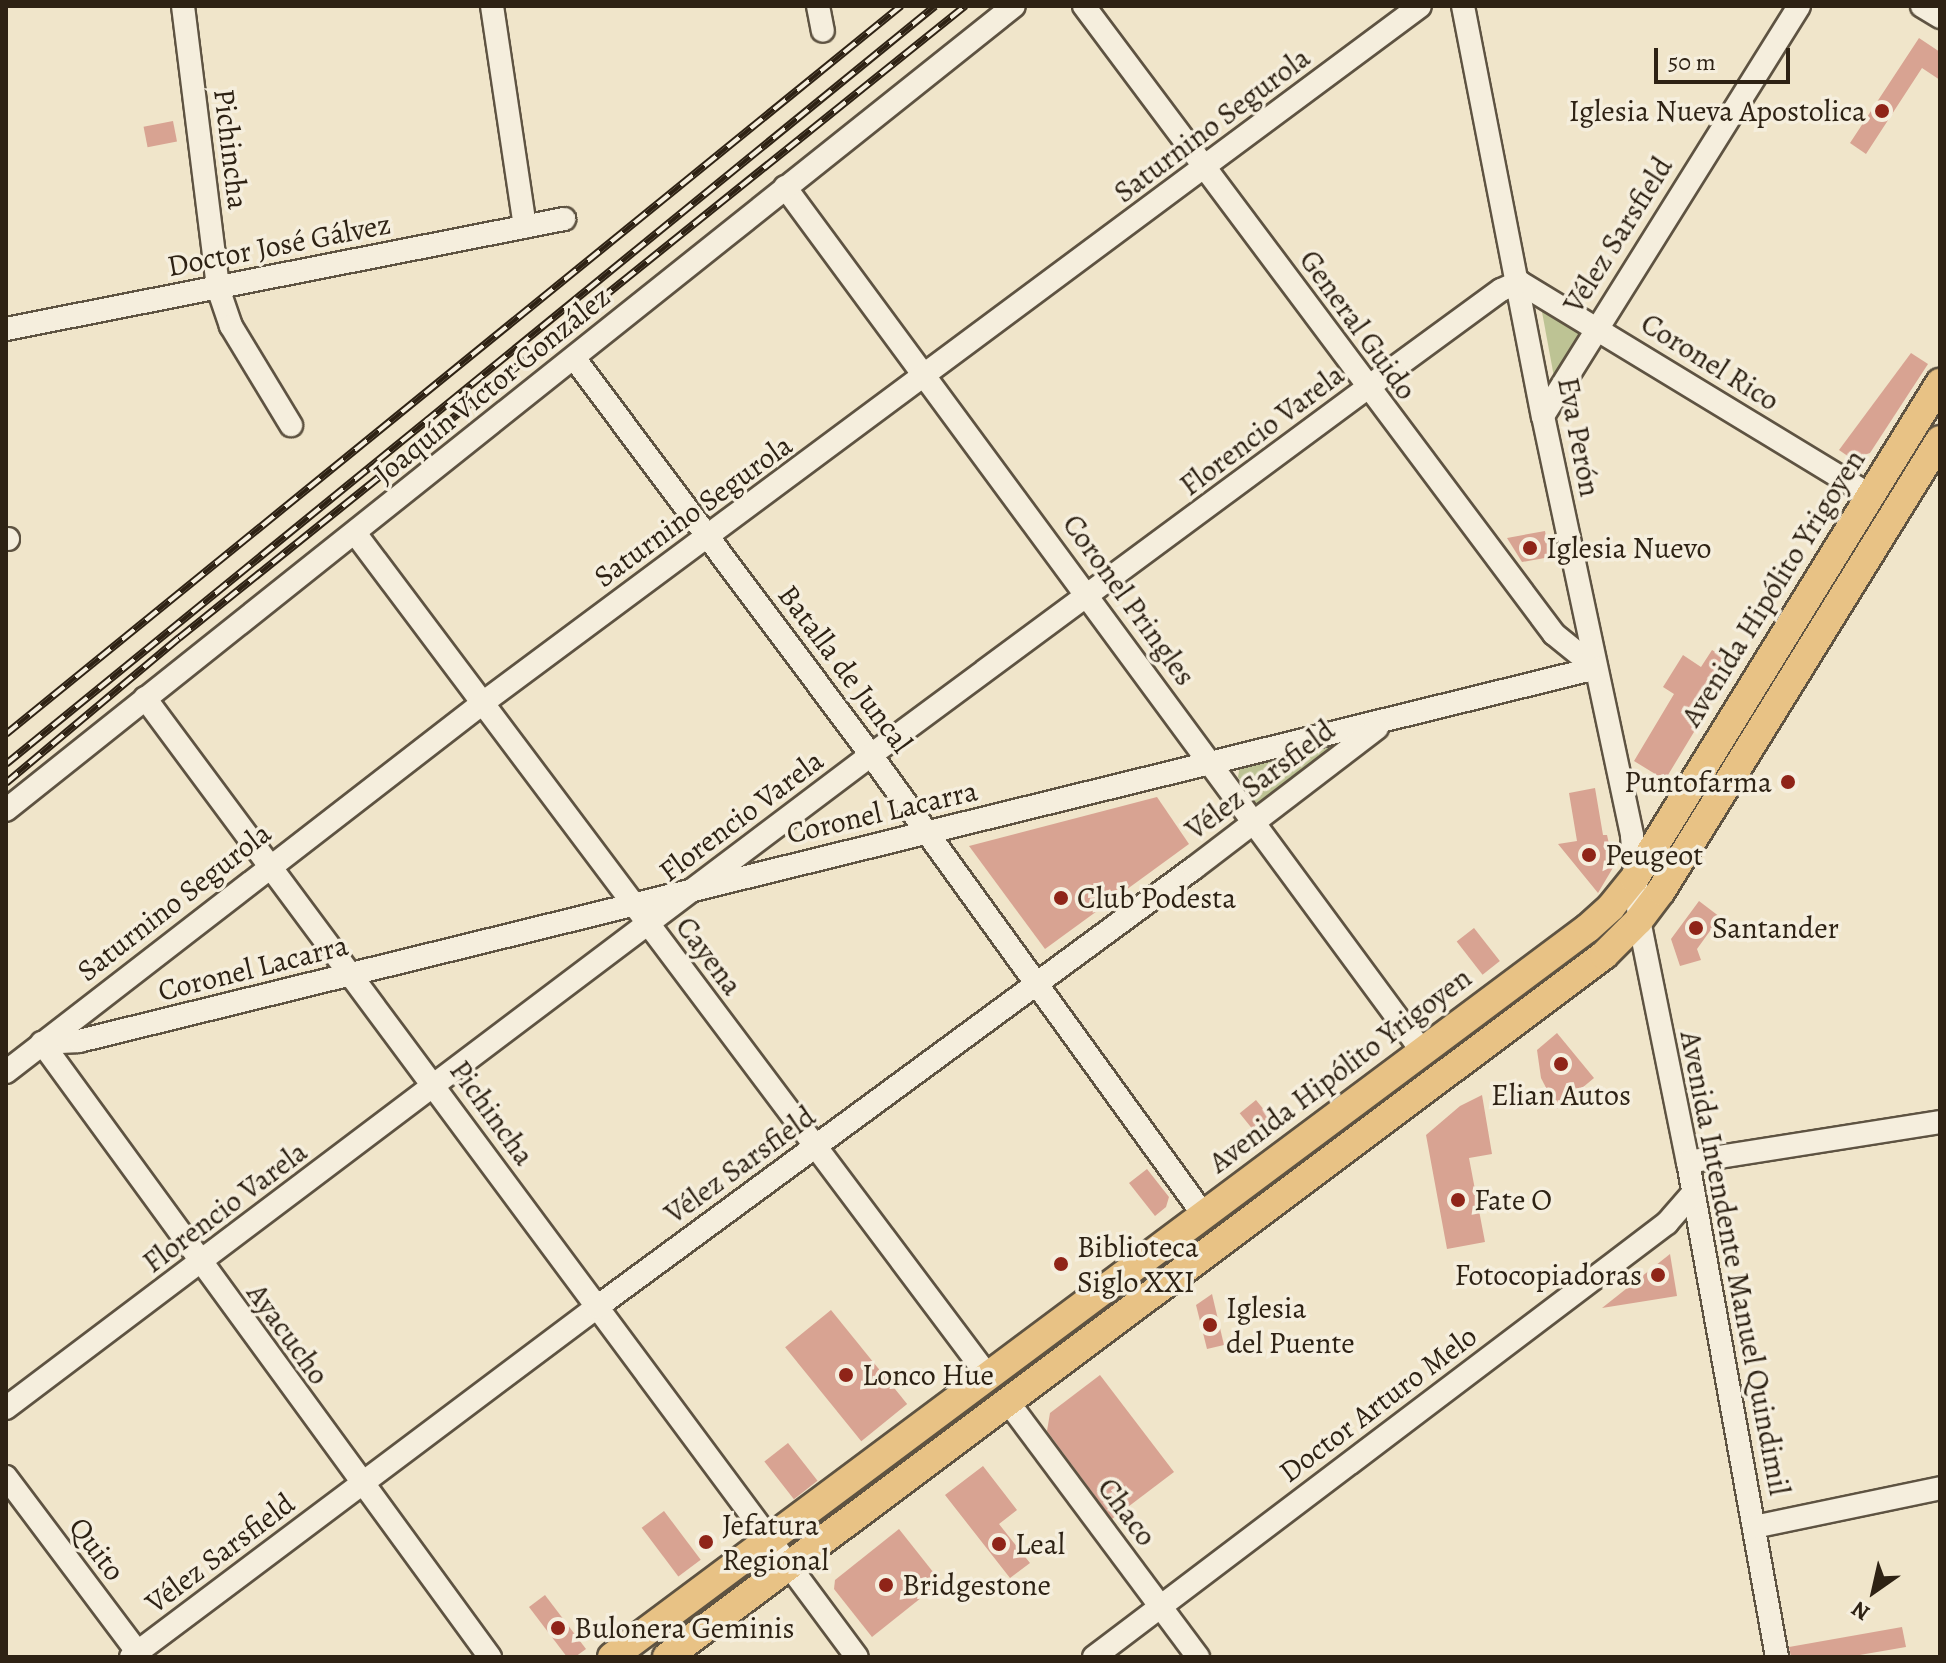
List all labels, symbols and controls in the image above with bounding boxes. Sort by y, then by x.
scale bar [1658,32,1794,82]
street label: Saturnino Segurola [1107,40,1317,210]
text: 50 m [1668,46,1716,78]
street label: Pichincha [206,87,256,211]
place label: Iglesia Nueva Apostolica [1569,93,1866,129]
marker: Iglesia Nueva Apostolica [1873,102,1891,120]
street label: Vélez Sarsfield [1556,150,1680,320]
street label: Doctor José Gálvez [164,206,394,284]
street label: General Guido [1292,243,1424,407]
street label: Joaquín Víctor González [367,279,617,491]
street label: Coronel Rico [1634,305,1786,419]
street label: Florencio Varela [1173,356,1351,504]
street label: Eva Perón [1550,374,1608,500]
street label: Saturnino Segurola [587,427,799,595]
street label: Avenida Hipólito Yrigoyen [1673,443,1873,733]
street label: Coronel Pringles [1055,507,1203,693]
place label: Iglesia Nuevo [1546,530,1712,566]
marker: Iglesia Nuevo [1521,539,1539,557]
street label: Batalla de Juncal [770,578,920,760]
street label: Vélez Sarsfield [1178,712,1342,848]
street label: Florencio Varela [652,742,830,890]
place label: Puntofarma [1624,764,1772,800]
street label: Coronel Lacarra [783,773,981,851]
marker: Puntofarma [1779,773,1797,791]
street label: Saturnino Segurola [70,815,278,989]
place label: Peugeot [1605,837,1703,873]
marker: Peugeot [1580,846,1598,864]
place label: Club Podesta [1077,880,1236,916]
marker: Club Podesta [1052,889,1070,907]
street label: Cayena [668,910,750,1002]
place label: Santander [1712,910,1839,946]
marker: Santander [1687,919,1705,937]
street label: Coronel Lacarra [154,927,352,1009]
street label: Avenida Hipólito Yrigoyen [1202,960,1478,1180]
street label: Avenida Intendente Manuel Quindimil [1672,1028,1798,1498]
street label: Pichincha [442,1053,542,1173]
marker: Elian Autos [1552,1055,1570,1073]
place label: Elian Autos [1491,1077,1631,1113]
street label: Vélez Sarsfield [658,1098,822,1232]
street label: Florencio Varela [136,1133,314,1281]
place label: Fate O [1474,1182,1552,1218]
marker: Fate O [1449,1191,1467,1209]
place label: Biblioteca Siglo XXI [1077,1229,1199,1300]
marker: Biblioteca Siglo XXI [1052,1255,1070,1273]
place label: Fotocopiadoras [1454,1257,1642,1293]
marker: Fotocopiadoras [1649,1266,1667,1284]
street label: Ayacucho [239,1276,337,1392]
place label: Iglesia del Puente [1226,1290,1355,1360]
marker: Iglesia del Puente [1201,1316,1219,1334]
street label: Doctor Arturo Melo [1272,1318,1484,1490]
place label: Lonco Hue [862,1357,994,1393]
marker: Lonco Hue [837,1366,855,1384]
street label: Chaco [1090,1471,1164,1553]
street label: Vélez Sarsfield [138,1485,302,1621]
place label: Jefatura Regional [722,1507,829,1578]
street label: Quito [61,1510,133,1588]
place label: Leal [1015,1526,1065,1562]
marker: Jefatura Regional [697,1533,715,1551]
marker: Leal [990,1535,1008,1553]
north arrow [1834,1551,1914,1631]
place label: Bridgestone [902,1567,1051,1603]
marker: Bridgestone [877,1576,895,1594]
text: N [1846,1594,1876,1628]
place label: Bulonera Geminis [574,1610,795,1646]
marker: Bulonera Geminis [549,1619,567,1637]

